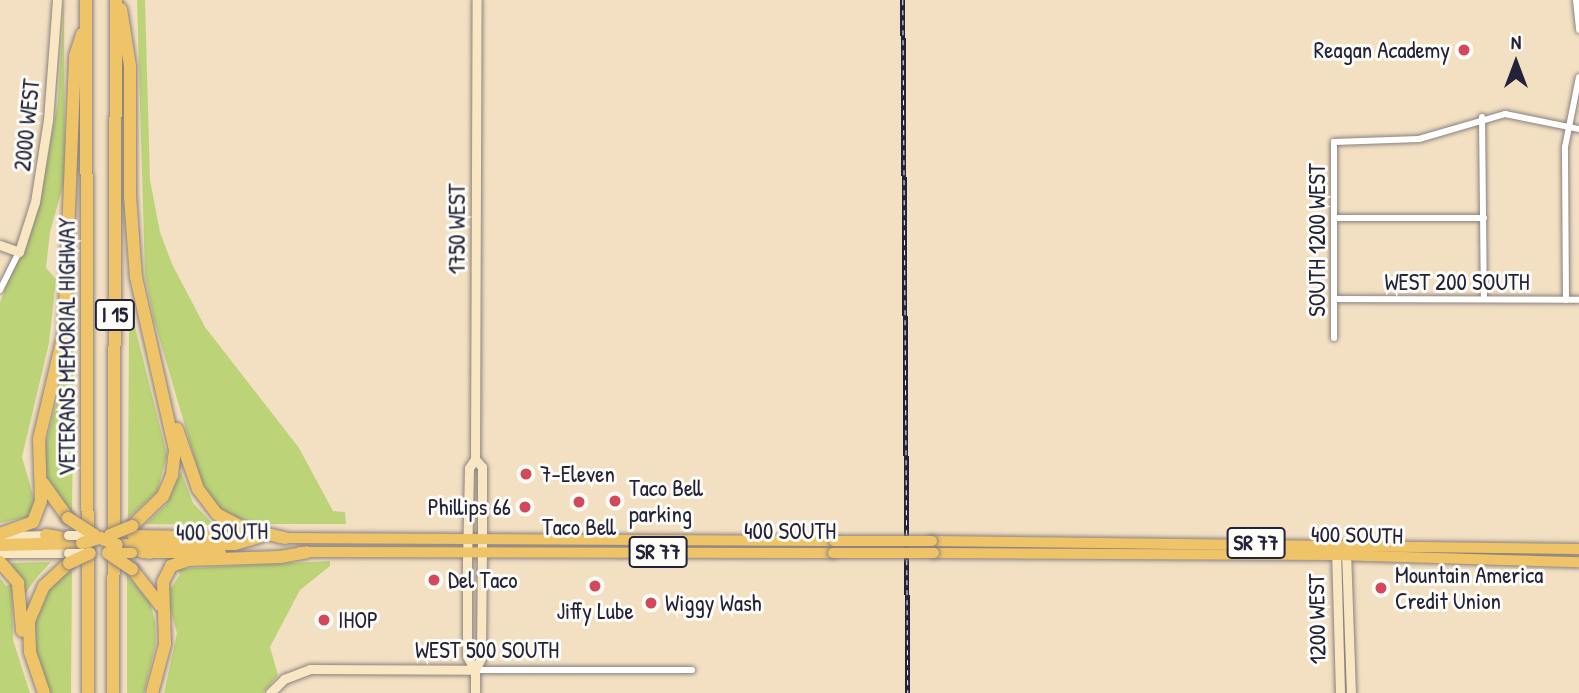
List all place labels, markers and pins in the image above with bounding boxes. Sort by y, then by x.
place label: Reagan Academy [1314,36,1450,64]
marker: Reagan Academy [1456,42,1472,58]
place label: 7-Eleven [540,460,615,488]
marker: 7-Eleven [518,466,534,482]
place label: Taco Bell parking [629,474,703,528]
place label: Phillips 66 [428,493,511,521]
marker: Taco Bell parking [607,493,623,509]
marker: Taco Bell [571,494,587,510]
marker: Phillips 66 [517,499,533,515]
place label: Taco Bell [542,513,616,541]
place label: Mountain America Credit Union [1395,561,1543,615]
place label: Del Taco [448,566,517,594]
marker: Del Taco [426,572,442,588]
marker: Jiffy Lube [587,578,603,594]
marker: Mountain America Credit Union [1373,580,1389,596]
place label: Wiggy Wash [665,589,762,617]
marker: Wiggy Wash [643,595,659,611]
place label: Jiffy Lube [556,597,634,625]
place label: IHOP [338,606,378,634]
marker: IHOP [316,612,332,628]

